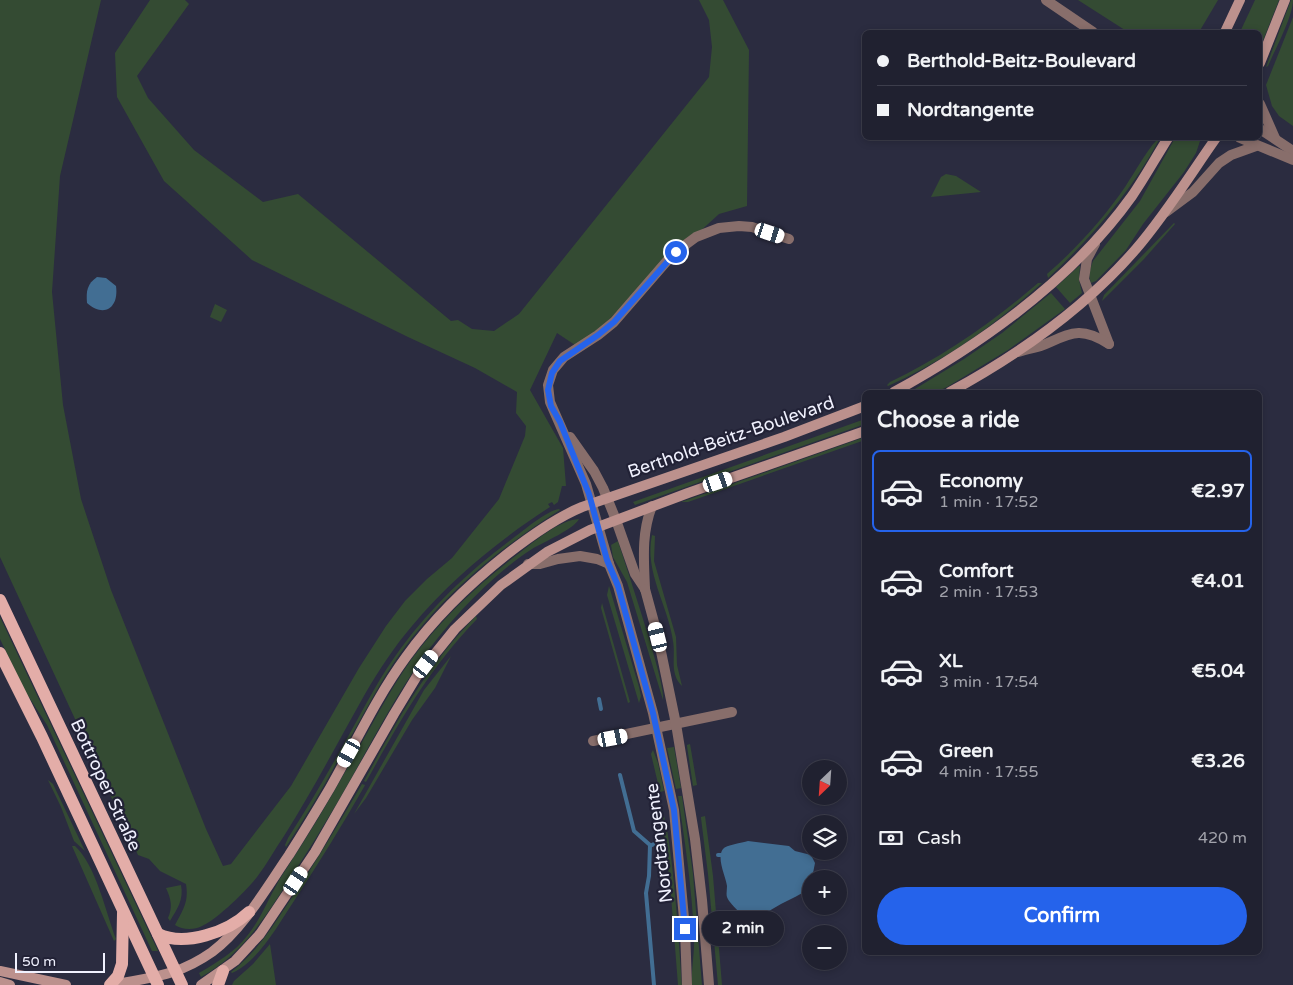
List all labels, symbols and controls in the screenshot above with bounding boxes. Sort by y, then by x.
text: Berthold-Beitz-Boulevard [907,50,1136,72]
text: Nordtangente [907,99,1034,121]
car [753,221,786,245]
route start [665,241,687,263]
street label: Berthold-Beitz-Boulevard [625,391,837,483]
text: Choose a ride [877,407,1020,433]
icon: car [879,469,924,514]
car [701,470,734,494]
text: Economy [939,470,1023,492]
text: €2.97 [1191,480,1245,502]
text: 1 min · 17:52 [939,492,1038,512]
icon: car [879,559,924,604]
text: Comfort [939,560,1013,582]
text: €4.01 [1191,570,1245,592]
text: 2 min · 17:53 [939,582,1038,602]
car [647,621,668,653]
car [410,648,441,680]
icon: car [879,649,924,694]
text: XL [939,650,963,672]
text: €5.04 [1191,660,1245,682]
text: 3 min · 17:54 [939,672,1038,692]
street label: Bottroper Straße [66,715,146,855]
car [596,728,629,748]
car [335,736,362,770]
icon: car [879,739,924,784]
text: Green [939,740,993,762]
text: €3.26 [1191,750,1245,772]
north arrow [802,760,848,805]
map controls [802,760,847,970]
text: 4 min · 17:55 [939,762,1038,782]
street label: Nordtangente [641,782,677,904]
button: layers [802,815,847,860]
icon: cash [877,824,905,852]
text: Cash [917,827,962,849]
text: 420 m [1198,828,1247,848]
car [281,864,310,898]
button: + [802,870,847,915]
button: Confirm [877,887,1247,945]
callout: 2 min [702,912,785,946]
route end [674,918,696,940]
text: 2 min [722,918,764,938]
button: − [802,925,847,970]
scale bar [15,950,105,973]
text: 50 m [22,953,56,970]

